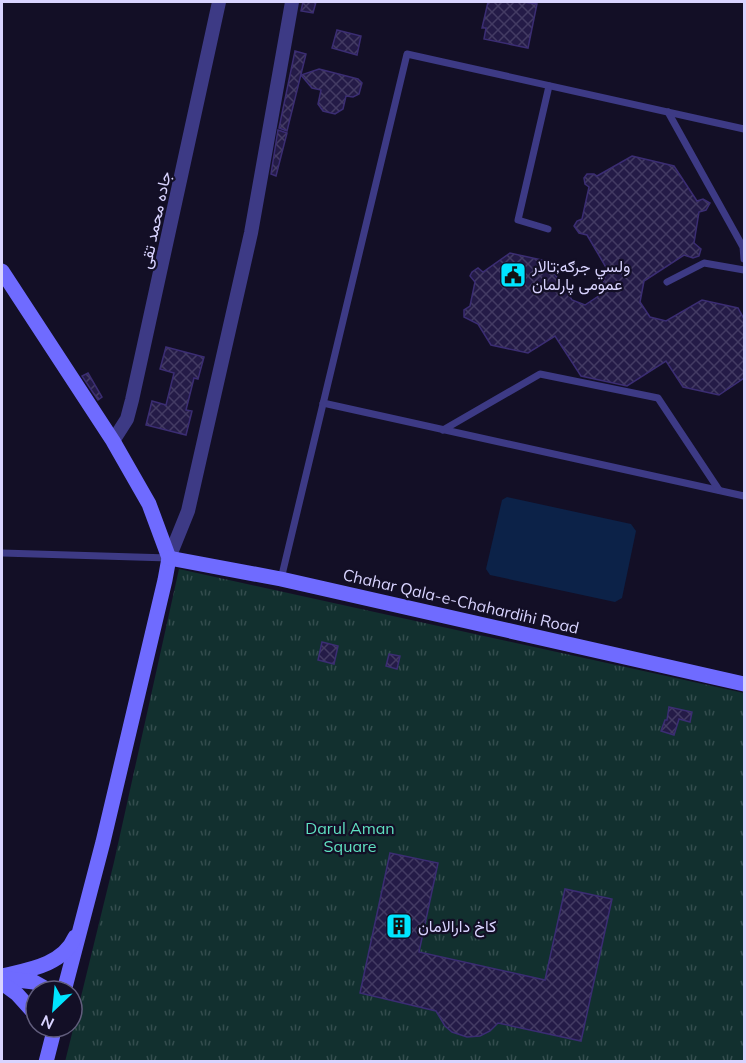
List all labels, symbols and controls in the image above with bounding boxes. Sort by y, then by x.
street label: جاده محمد تقی [135,169,176,271]
place label: ولسي جرګه;تالار عمومی پارلمان [531,256,630,296]
public building icon: ولسي جرګه;تالار عمومی پارلمان [498,260,528,290]
street label: Chahar Qala-e-Chahardihi Road [341,564,581,638]
park label: Darul Aman Square [305,818,395,856]
building icon: کاخ دارالامان [384,911,414,941]
place label: کاخ دارالامان [418,916,496,938]
north arrow [24,979,84,1039]
text: N [38,1011,57,1034]

